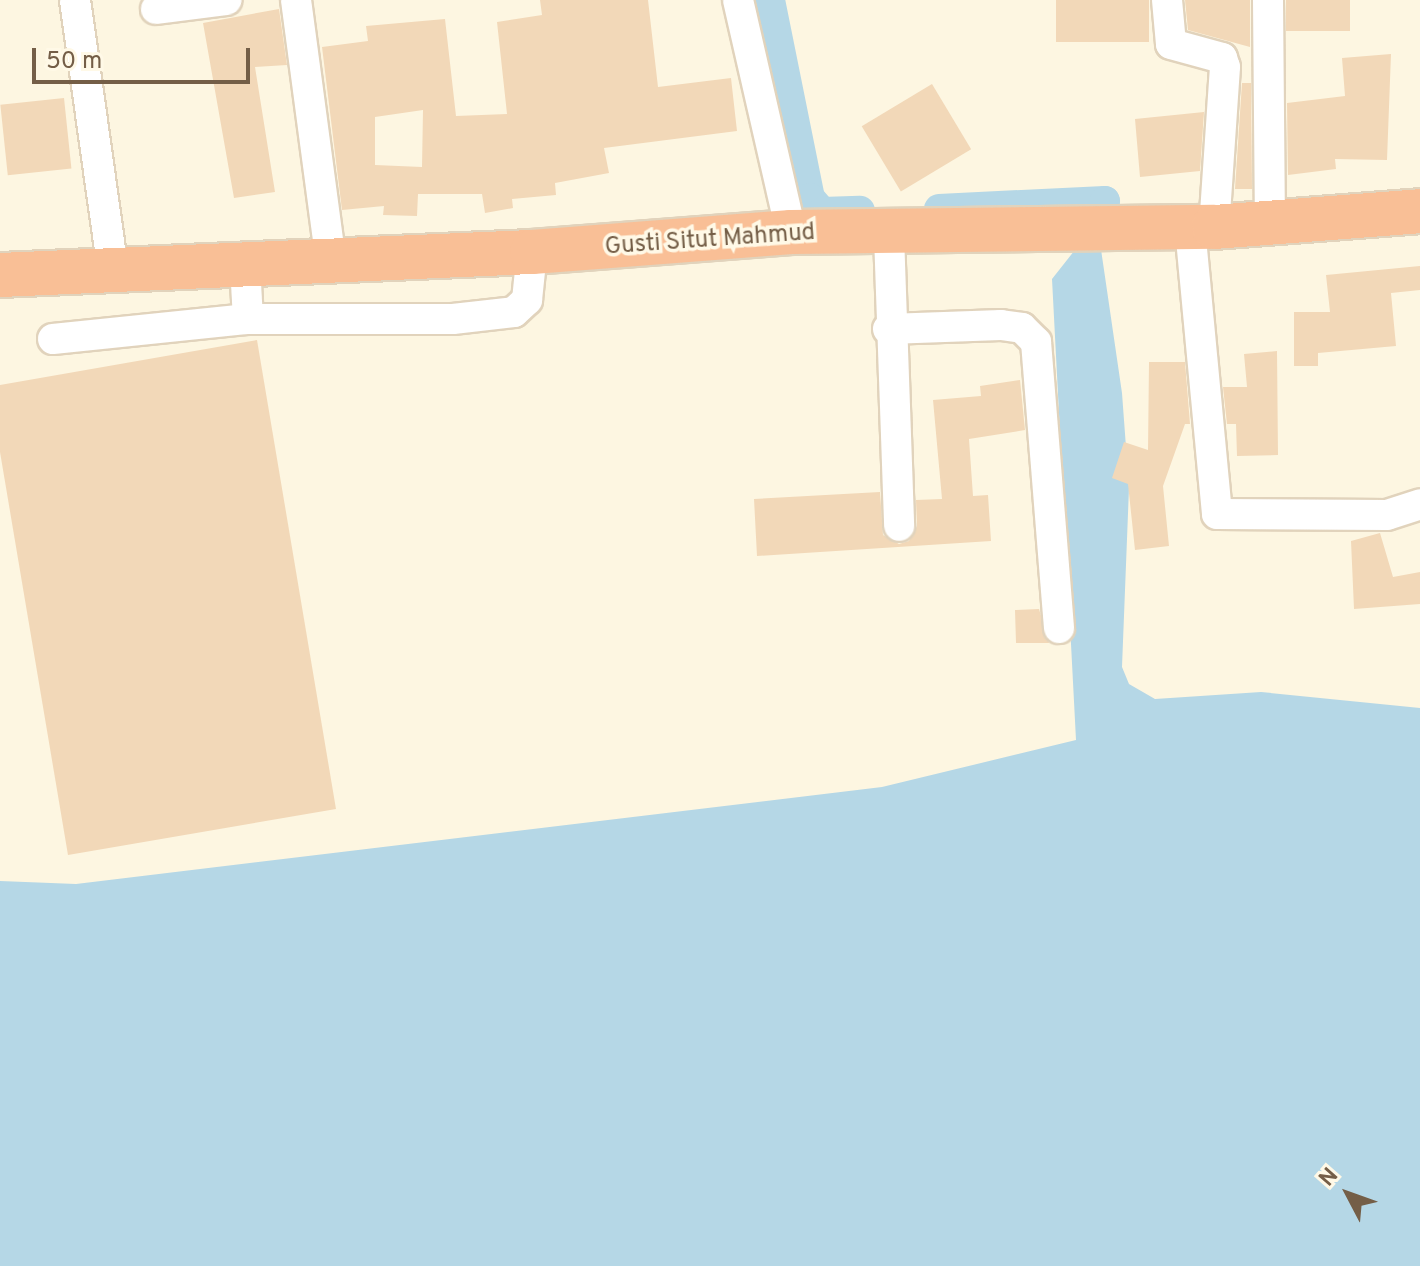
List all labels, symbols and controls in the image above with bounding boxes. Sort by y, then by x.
scale bar [36,32,254,82]
text: 50 m [46,47,102,77]
street label: Gusti Situt Mahmud [604,219,816,263]
north arrow [1308,1154,1388,1234]
text: N [1314,1163,1345,1193]

